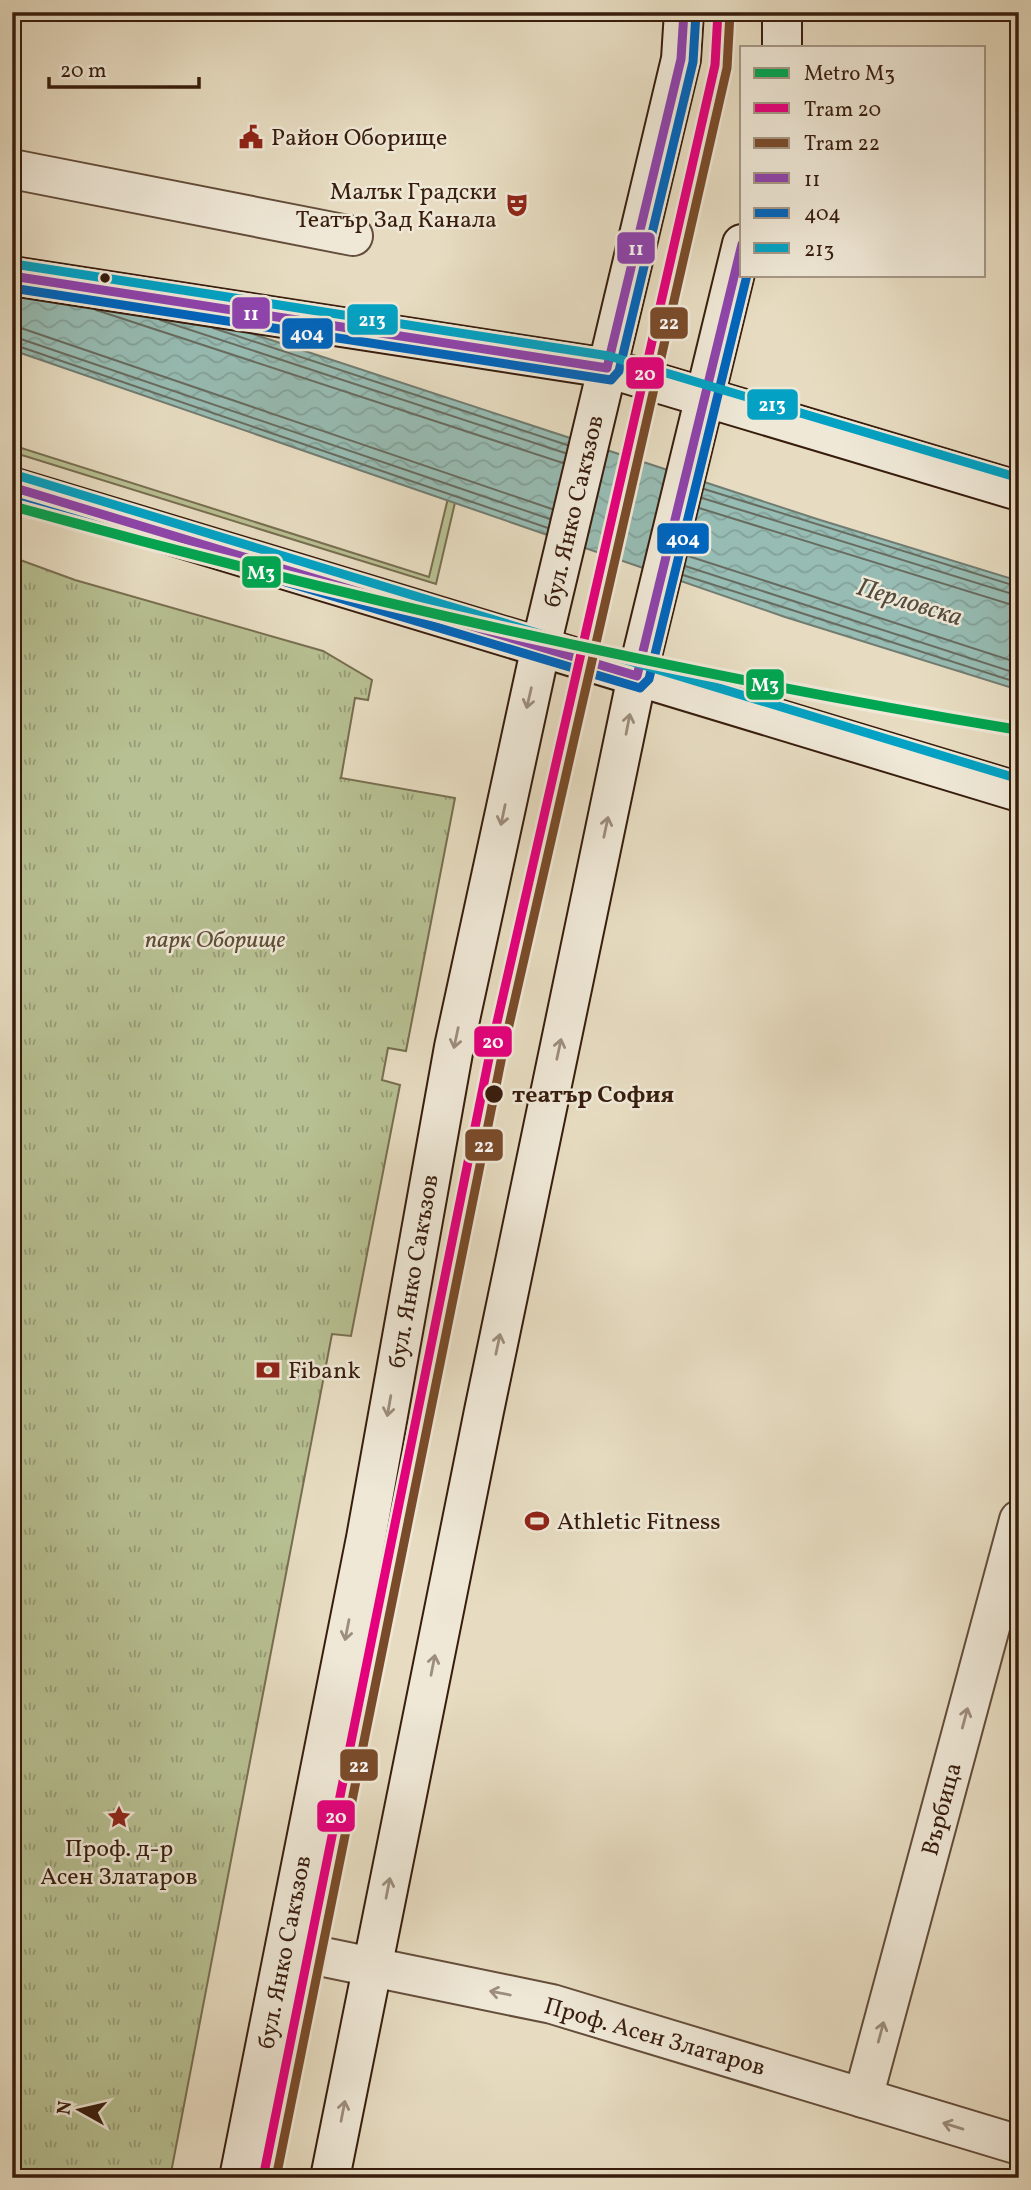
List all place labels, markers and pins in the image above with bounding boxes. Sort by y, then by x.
place label: Район Оборище [271,122,447,156]
public building icon: Район Оборище [237,123,265,151]
place label: Малък Градски Театър Зад Канала [295,176,497,238]
theatre icon: Малък Градски Театър Зад Канала [503,191,531,219]
unlabelled marker [98,271,112,285]
place label: театър София [512,1079,674,1113]
marker: театър София [483,1083,505,1105]
place label: Fibank [288,1355,360,1389]
bank icon: Fibank [254,1356,282,1384]
place label: Athletic Fitness [557,1506,721,1540]
sports icon: Athletic Fitness [523,1507,551,1535]
place icon: Проф. д-р Асен Златаров [105,1803,133,1831]
place label: Проф. д-р Асен Златаров [40,1833,198,1895]

